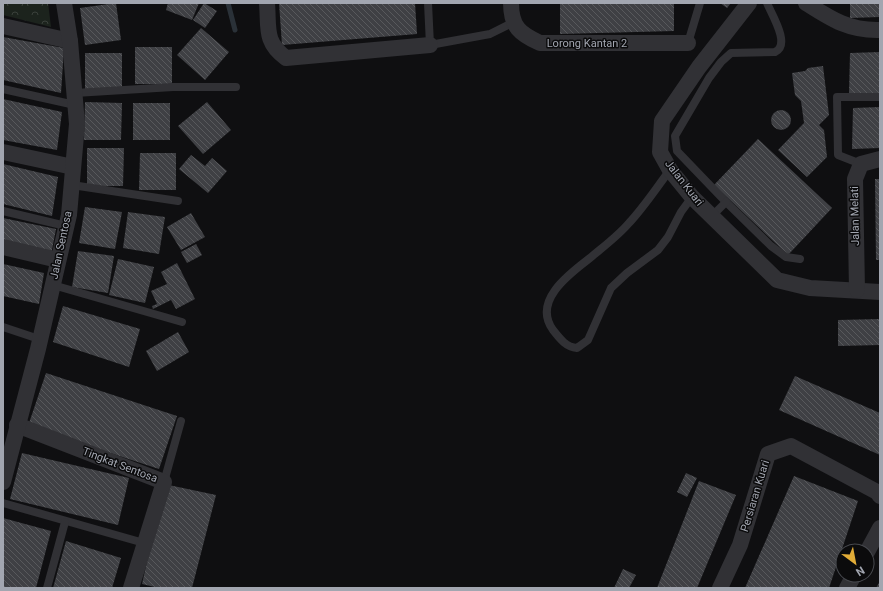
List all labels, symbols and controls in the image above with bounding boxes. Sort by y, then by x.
street label: Lorong Kantan 2 [547,37,627,50]
street label: Jalan Kuari [662,157,706,209]
street label: Jalan Melati [848,186,862,246]
street label: Jalan Sentosa [47,210,75,280]
street label: Tingkat Sentosa [81,445,159,485]
street label: Persiaran Kuari [738,459,772,533]
north arrow [835,543,875,583]
text: N [853,563,867,579]

